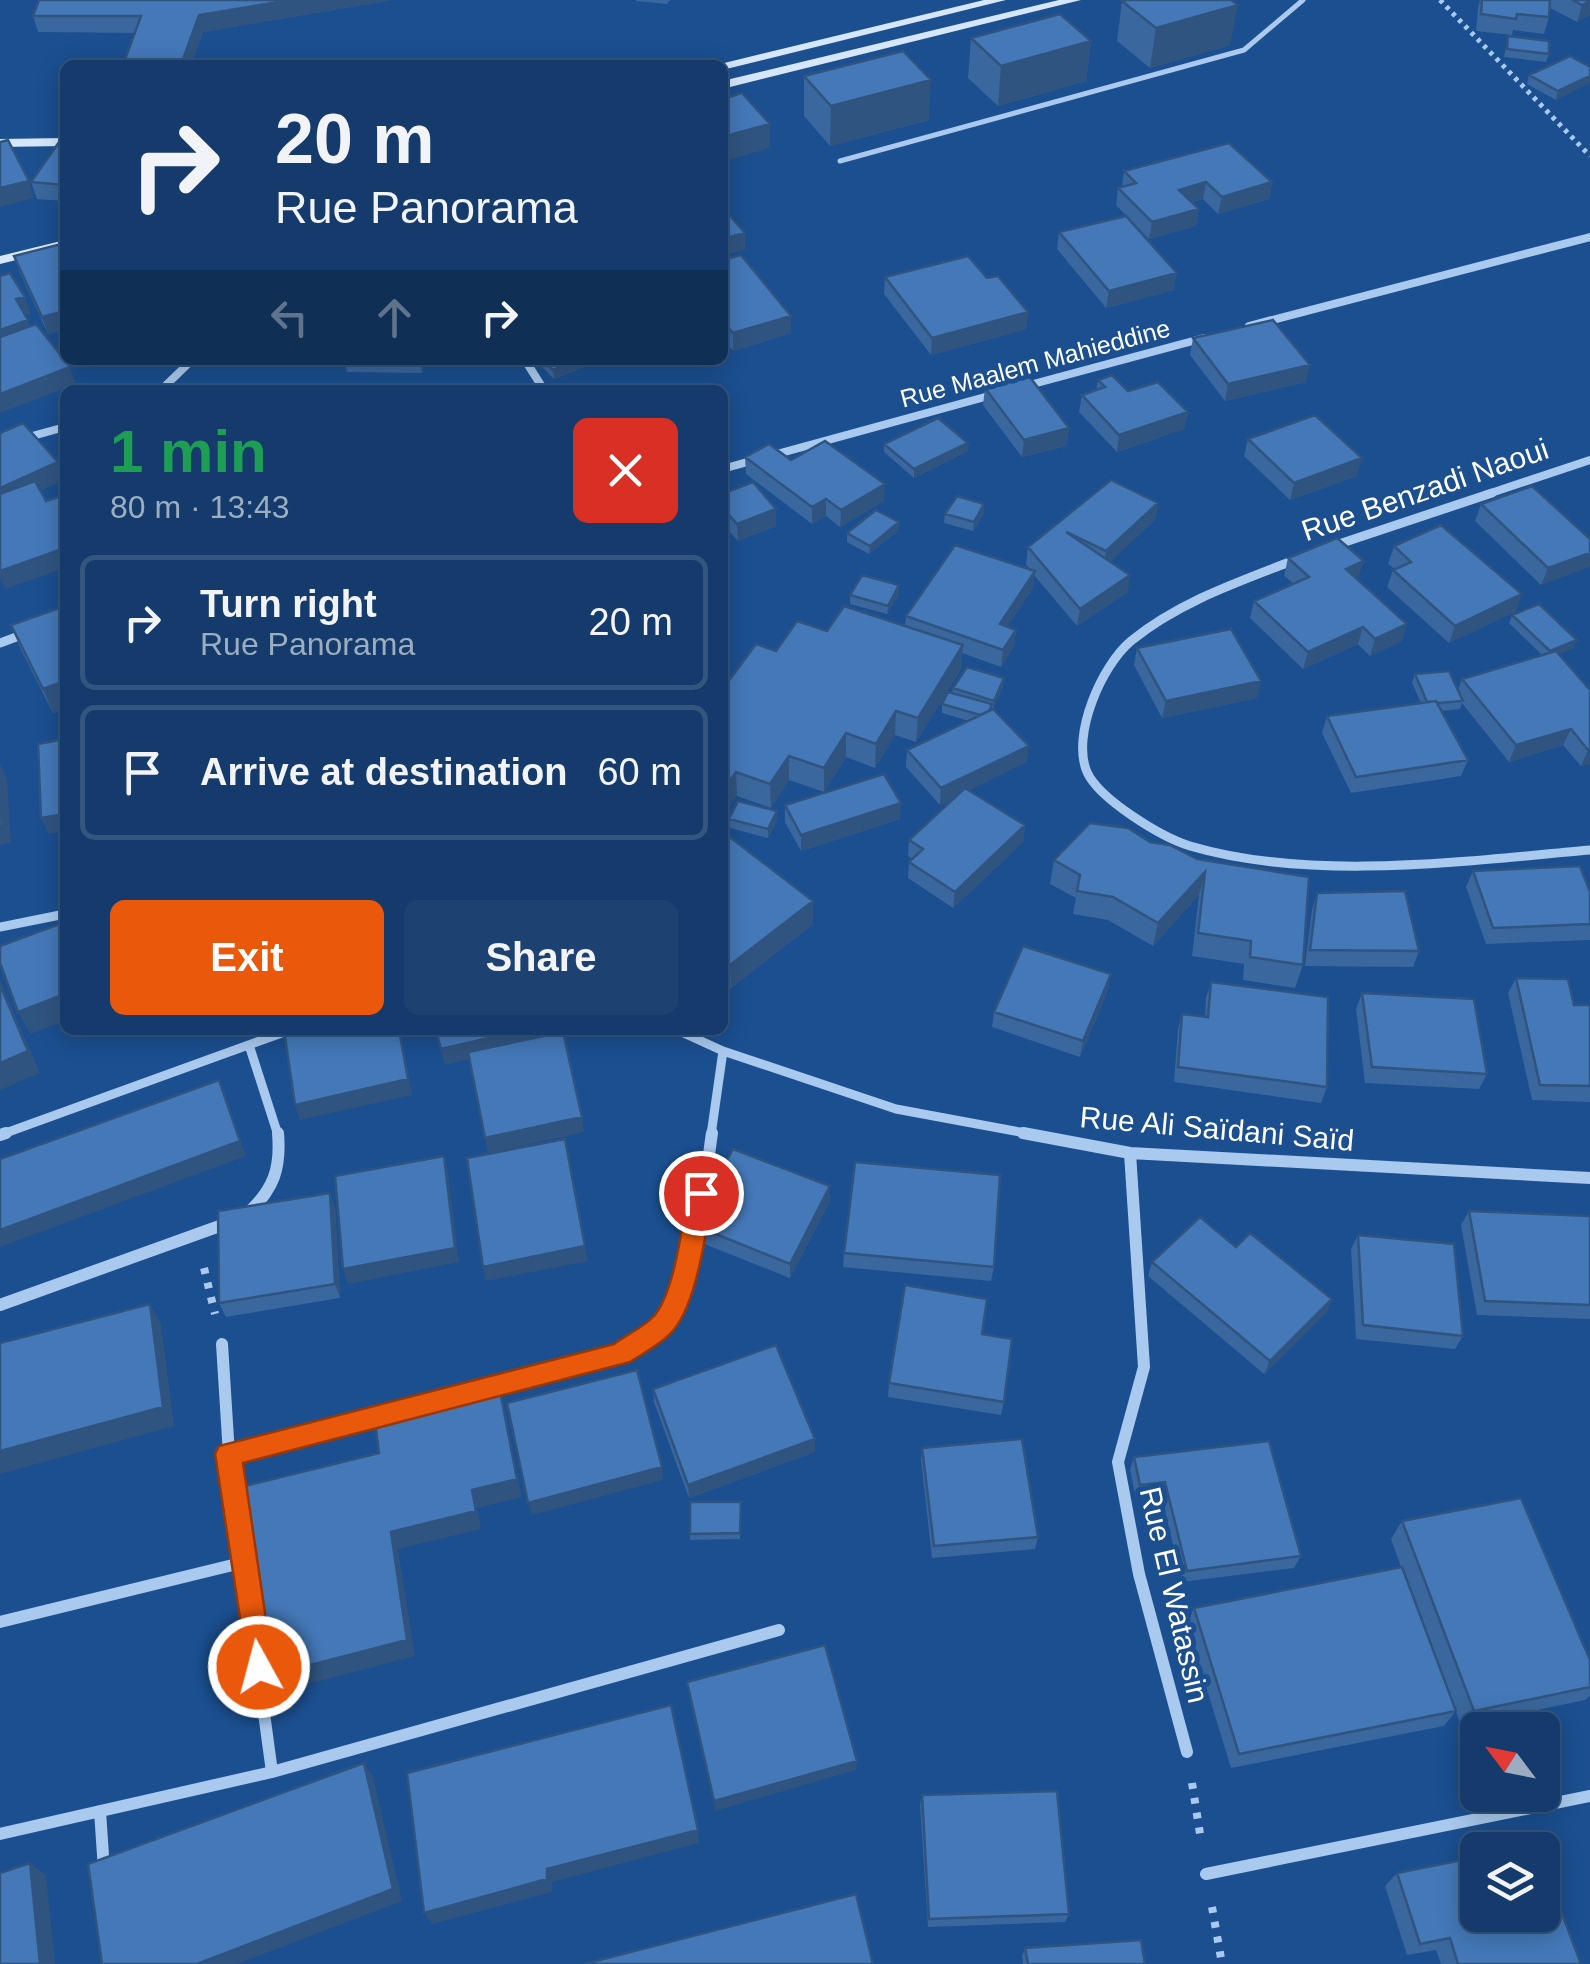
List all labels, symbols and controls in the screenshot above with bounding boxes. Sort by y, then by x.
icon: right [110,100,240,230]
text: 20 m [275,100,435,178]
text: Rue Panorama [275,182,578,233]
icon: left [262,290,317,345]
icon: ahead [367,290,422,345]
icon: right [472,290,527,345]
street label: Rue Maalem Mahieddine [897,314,1173,412]
text: 1 min [110,418,267,485]
button: close [573,418,678,523]
street label: Rue Benzadi Naoui [1297,432,1552,547]
text: 80 m · 13:43 [110,489,290,525]
text: Turn right [200,583,377,625]
icon: right [115,595,170,650]
text: 20 m [589,601,673,643]
text: Rue Panorama [200,626,415,662]
icon: arrive [115,745,170,800]
text: Arrive at destination [200,751,567,793]
text: 60 m [597,751,682,793]
button: Exit [110,900,384,1015]
button: Share [404,900,678,1015]
street label: Rue Ali Saïdani Saïd [1079,1100,1356,1157]
pin [659,1151,744,1236]
icon: arrive [674,1166,729,1221]
street label: Rue El Watassin [1134,1484,1215,1706]
position arrow [207,1615,311,1719]
north arrow [1460,1712,1560,1812]
map controls [1460,1712,1560,1932]
button: layers [1460,1832,1560,1932]

